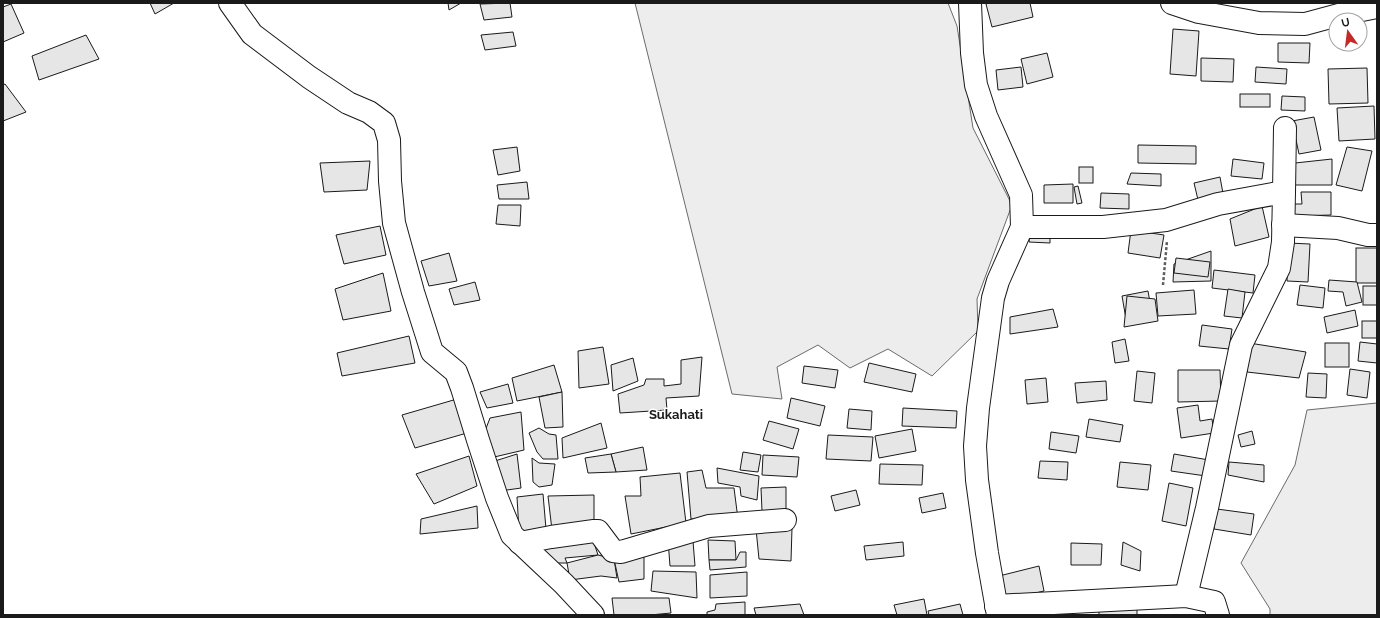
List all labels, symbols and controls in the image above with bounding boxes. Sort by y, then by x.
north arrow [1328,12,1368,52]
text: U [1340,15,1351,30]
district label: Sukahati [649,407,703,422]

